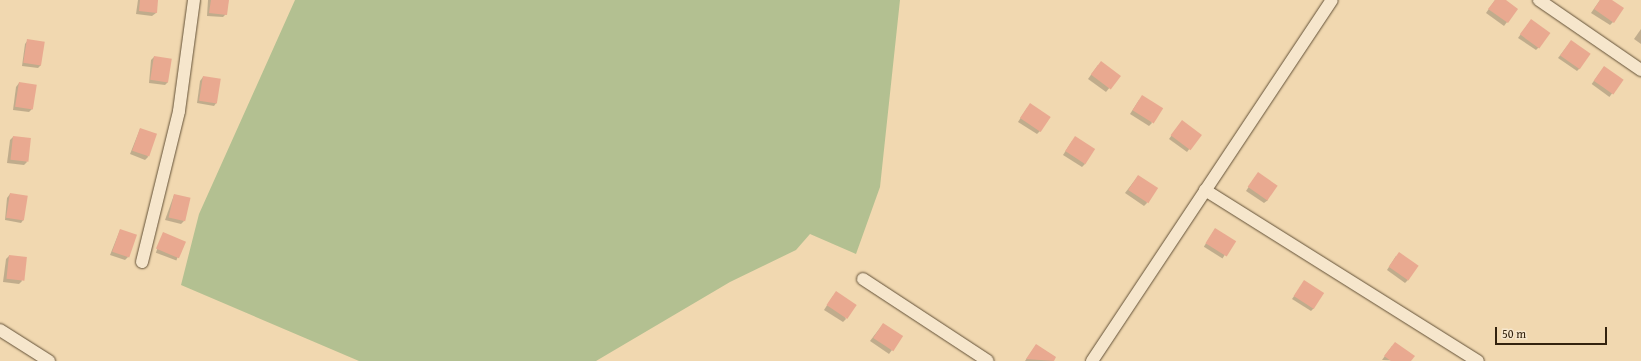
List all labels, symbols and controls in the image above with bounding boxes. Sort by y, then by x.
scale bar [1497,319,1609,345]
text: 50 m [1502,325,1526,342]

